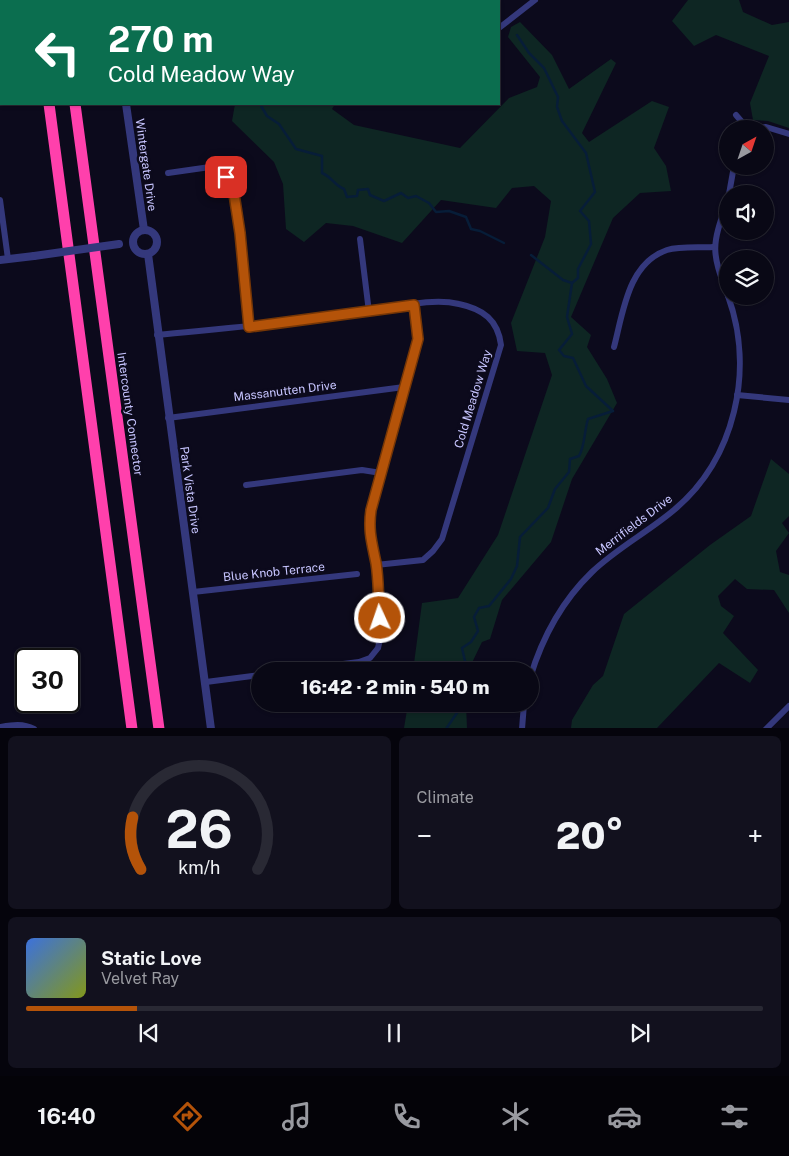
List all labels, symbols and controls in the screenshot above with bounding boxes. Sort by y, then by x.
text: 270 m [108,19,214,60]
icon: left [25,20,90,85]
text: Cold Meadow Way [108,61,295,87]
street label: Wintergate Drive [133,118,159,212]
north arrow [719,120,774,175]
map controls [719,120,774,305]
pin [205,156,247,198]
icon: arrive [212,163,240,191]
button: sound [719,185,774,240]
button: layers [719,250,774,305]
street label: Cold Meadow Way [451,348,495,450]
street label: Intercounty Connector [114,351,146,477]
street label: Massanutten Drive [233,378,338,404]
street label: Park Vista Drive [177,445,203,535]
street label: Merrifields Drive [593,491,675,558]
street label: Blue Knob Terrace [222,560,326,584]
position arrow [353,591,405,643]
speed limit sign: 30 [15,648,80,713]
text: 16:42 · 2 min · 540 m [301,676,489,698]
text: Climate [417,788,474,807]
text: 26 [166,799,233,860]
text: 20° [556,813,624,858]
text: − [417,819,432,852]
text: + [747,819,763,852]
text: km/h [178,857,220,878]
text: Static Love [101,947,202,969]
text: Velvet Ray [101,969,179,988]
icon: previous [135,1019,163,1047]
icon: pause [380,1019,408,1047]
icon: next [626,1019,654,1047]
icon: directions [170,1099,205,1134]
icon: music [279,1099,314,1134]
icon: phone [389,1099,424,1134]
icon: climate [498,1099,533,1134]
icon: car [607,1099,642,1134]
icon: filters [717,1099,752,1134]
text: 16:40 [37,1103,96,1129]

